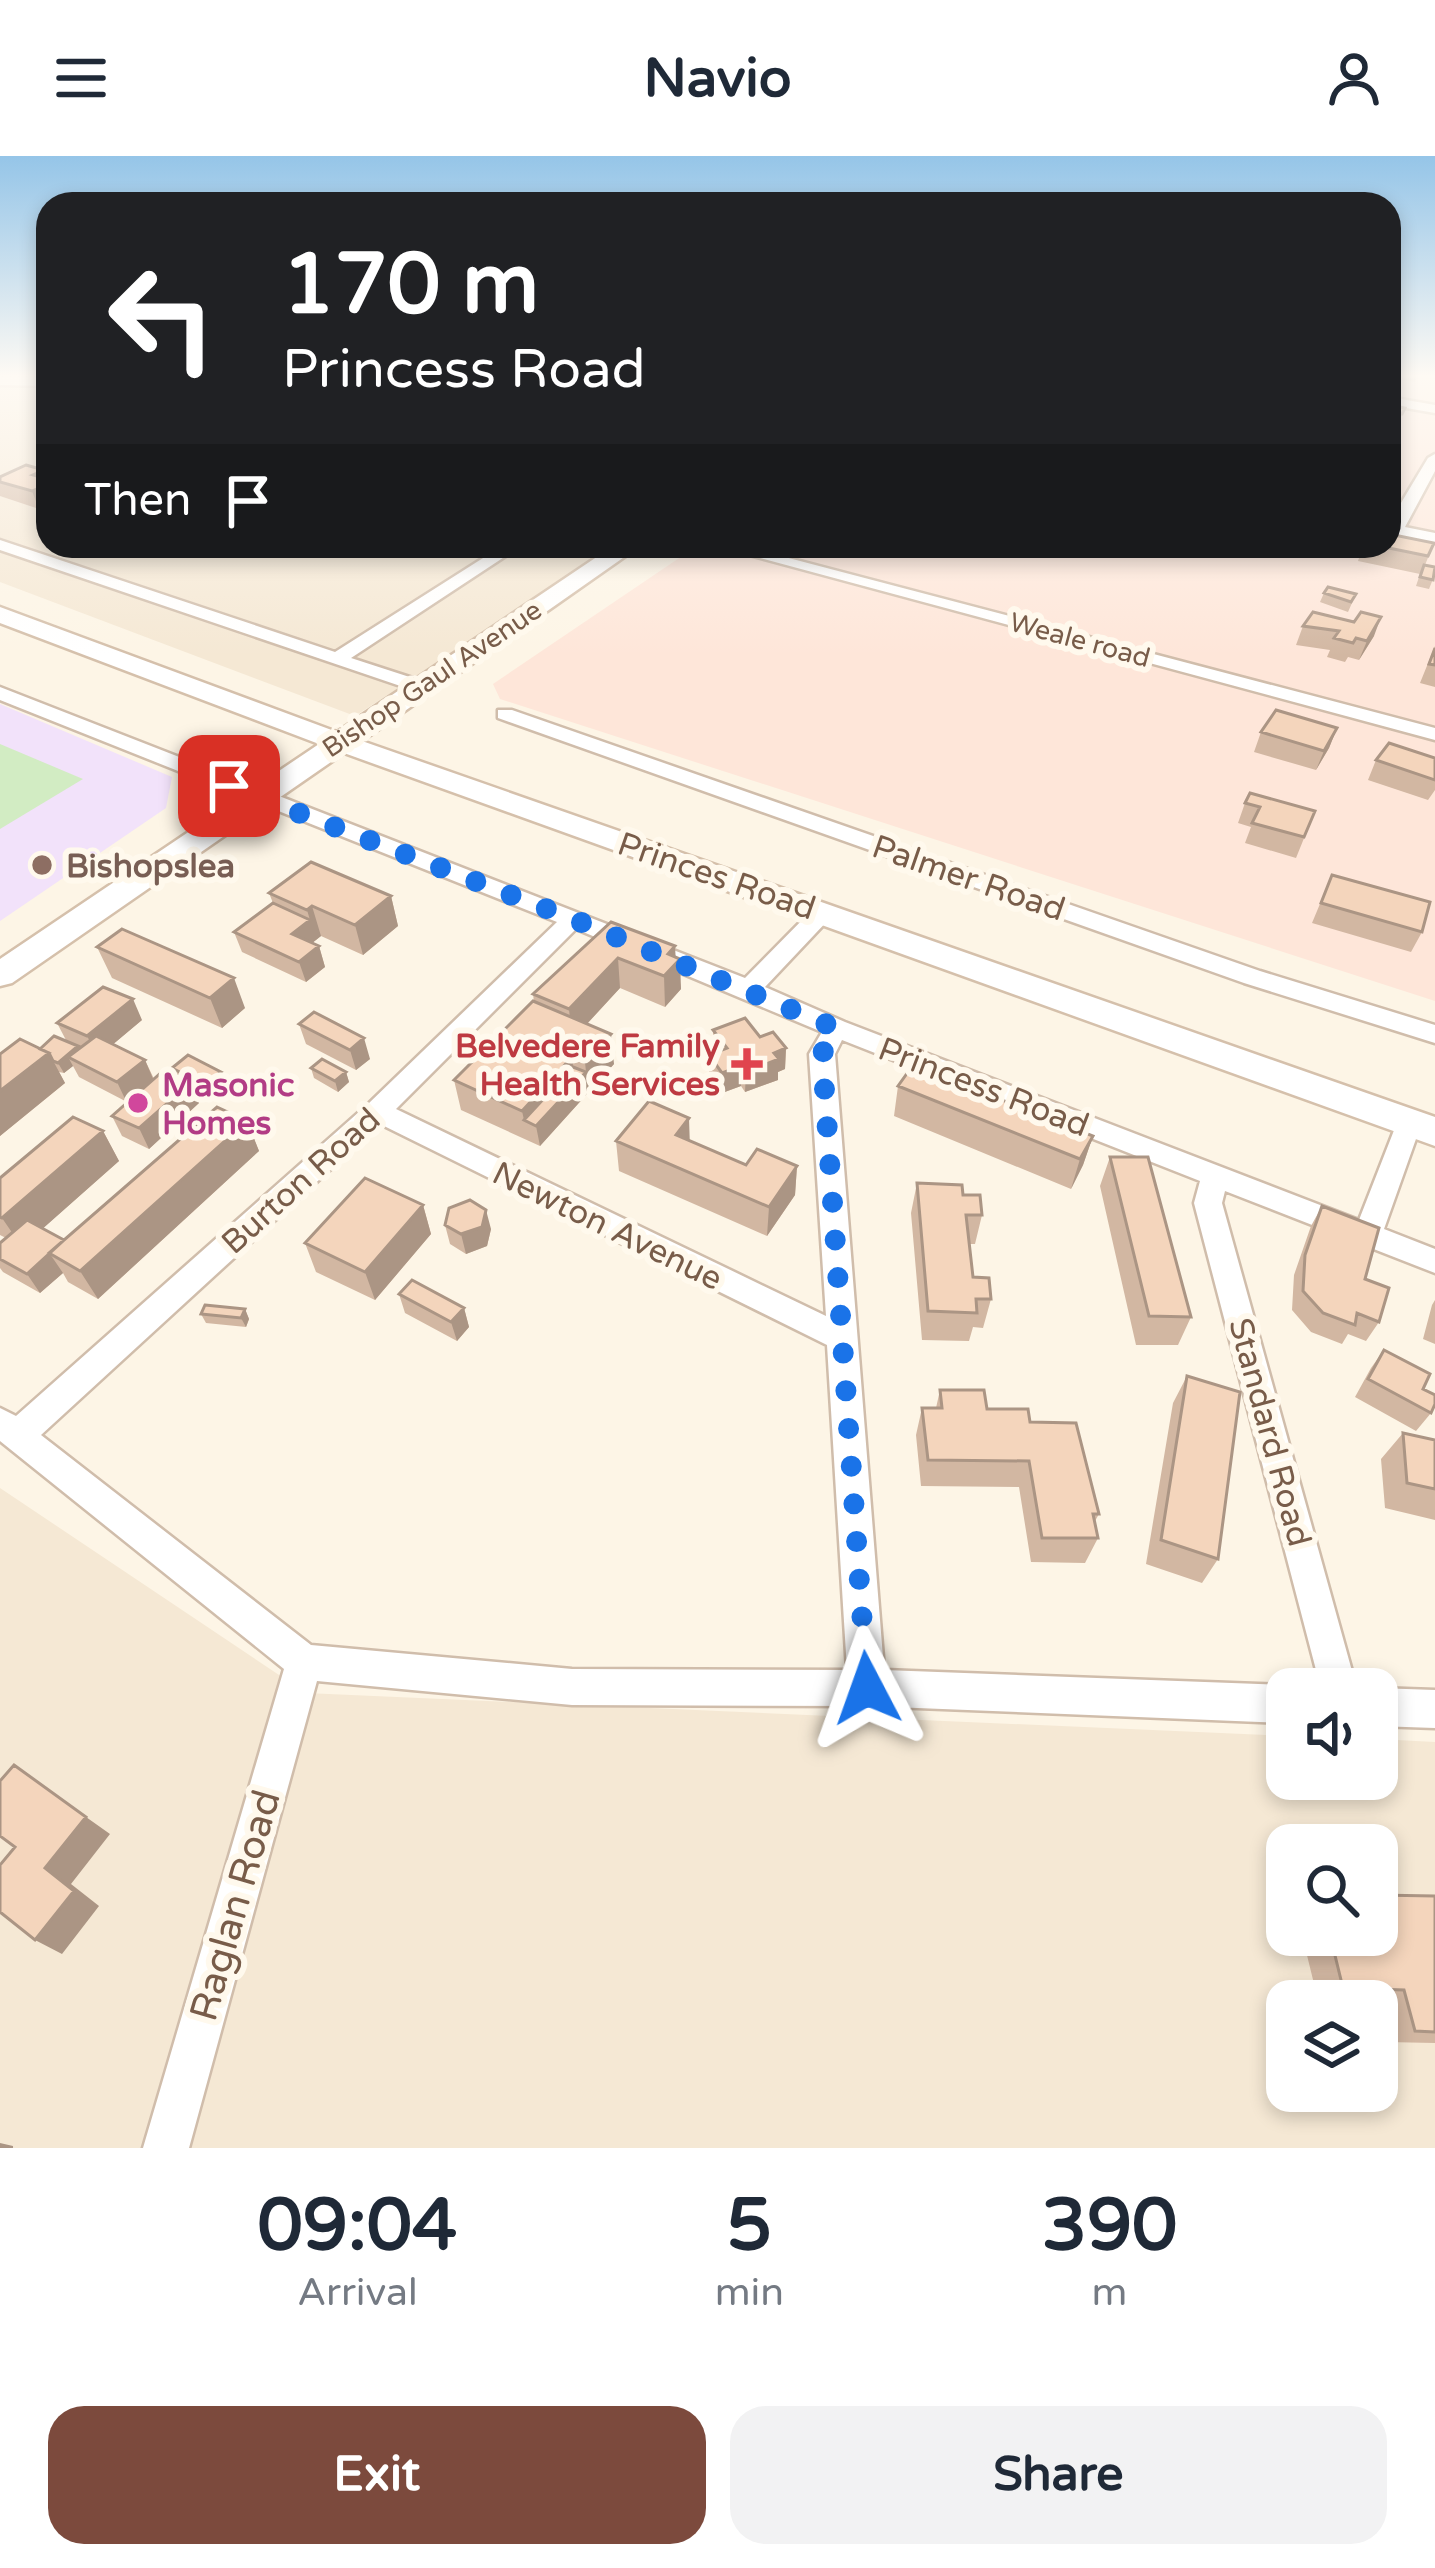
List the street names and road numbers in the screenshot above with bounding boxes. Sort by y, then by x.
street label: Bishop Gaul Avenue [316,594,548,765]
street label: Weale road [1006,606,1154,675]
street label: Princes Road [613,824,820,928]
street label: Palmer Road [867,827,1070,930]
street label: Princess Road [873,1029,1094,1145]
street label: Burton Road [214,1100,388,1262]
street label: Newton Avenue [486,1154,729,1299]
street label: Standard Road [1220,1314,1319,1551]
street label: Raglan Road [180,1785,291,2026]

